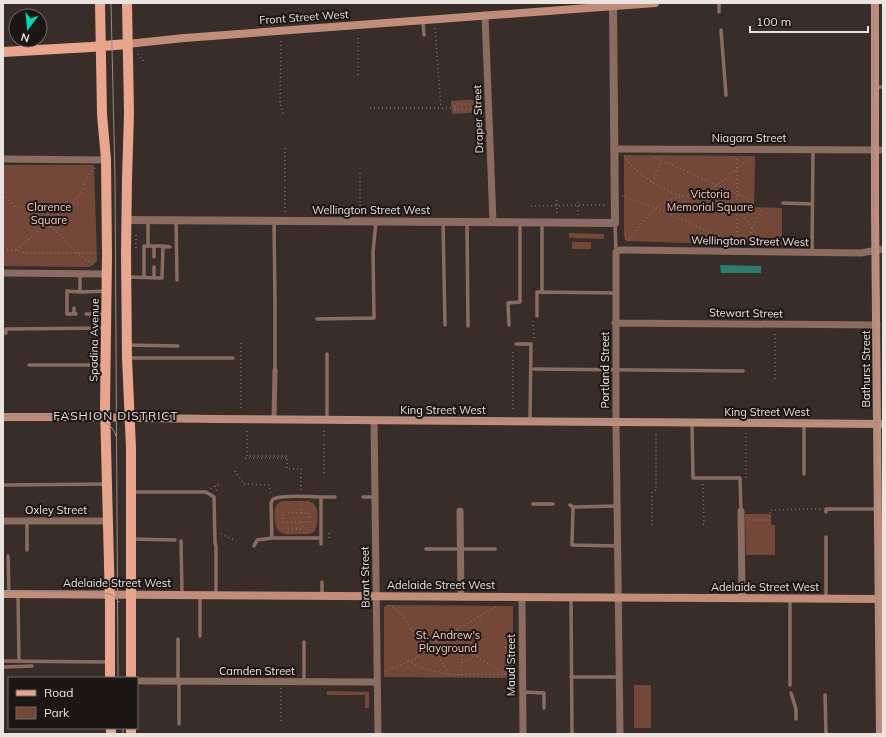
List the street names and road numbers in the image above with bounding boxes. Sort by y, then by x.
street label: Front Street West [259,7,349,27]
street label: Draper Street [470,84,486,154]
street label: Niagara Street [712,131,786,145]
street label: Wellington Street West [312,203,430,217]
street label: Wellington Street West [691,233,809,249]
street label: Spadina Avenue [86,298,102,382]
street label: Stewart Street [709,305,783,321]
street label: Bathurst Street [859,330,873,408]
street label: Portland Street [598,331,612,408]
street label: King Street West [400,403,486,417]
street label: King Street West [724,405,810,419]
street label: Oxley Street [25,503,87,517]
street label: Brant Street [357,546,373,608]
street label: Adelaide Street West [63,576,171,590]
street label: Adelaide Street West [387,578,495,592]
street label: Adelaide Street West [711,580,819,594]
street label: Maud Street [504,634,518,696]
street label: Camden Street [219,664,295,678]

